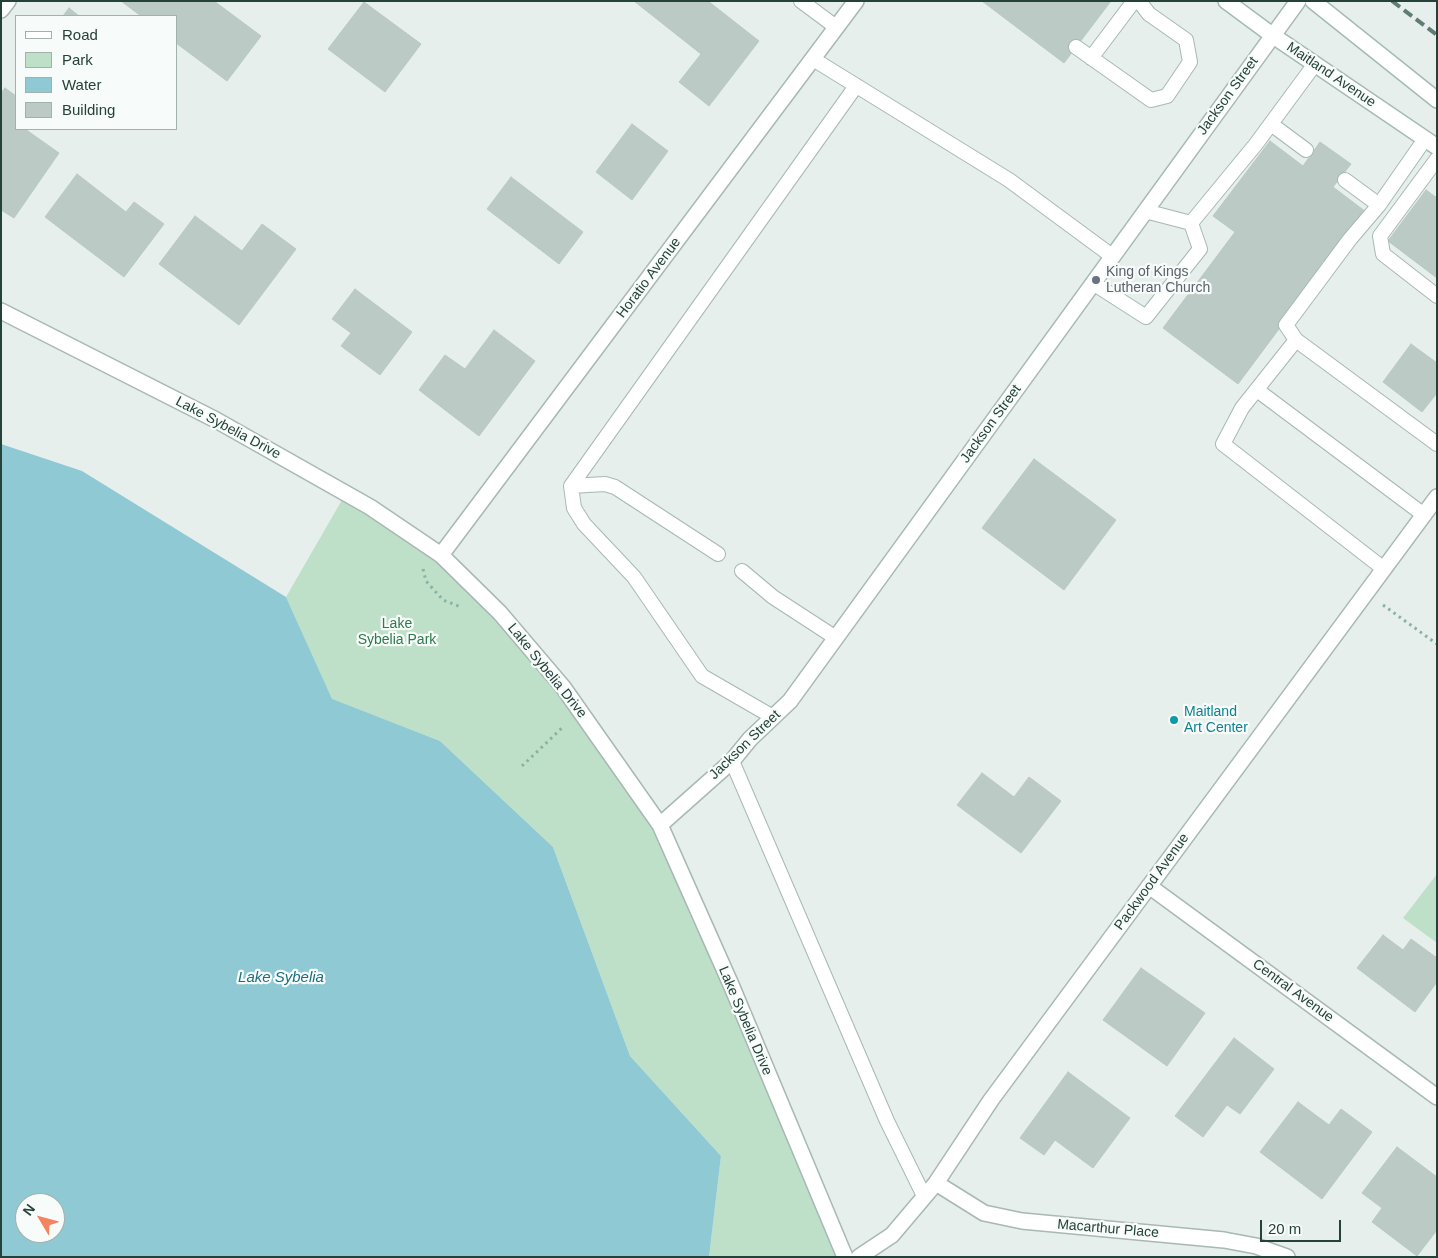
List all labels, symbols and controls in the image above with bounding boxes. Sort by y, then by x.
legend [15,15,178,130]
text: Road [62,26,98,43]
street label: Maitland Avenue [1283,39,1379,111]
text: Park [62,51,93,68]
street label: Jackson Street [1194,54,1262,138]
text: Water [62,76,101,93]
text: Building [62,101,115,118]
street label: Horatio Avenue [613,235,685,321]
place label: King of Kings Lutheran Church [1106,264,1210,296]
marker: King of Kings Lutheran Church [1090,274,1102,286]
street label: Jackson Street [957,382,1025,466]
street label: Lake Sybelia Drive [173,393,283,463]
park label: Lake Sybelia Park [358,616,436,648]
street label: Lake Sybelia Drive [504,620,590,722]
place label: Maitland Art Center [1184,704,1248,736]
street label: Jackson Street [706,707,784,783]
marker: Maitland Art Center [1168,714,1180,726]
street label: Packwood Avenue [1111,830,1193,934]
street label: Central Avenue [1249,956,1337,1026]
street label: Lake Sybelia Drive [714,964,776,1078]
water label: Lake Sybelia [238,969,324,987]
north arrow [15,1193,65,1243]
text: N [19,1201,38,1218]
scale bar [1263,1210,1344,1242]
street label: Macarthur Place [1056,1216,1160,1242]
text: 20 m [1268,1220,1301,1237]

